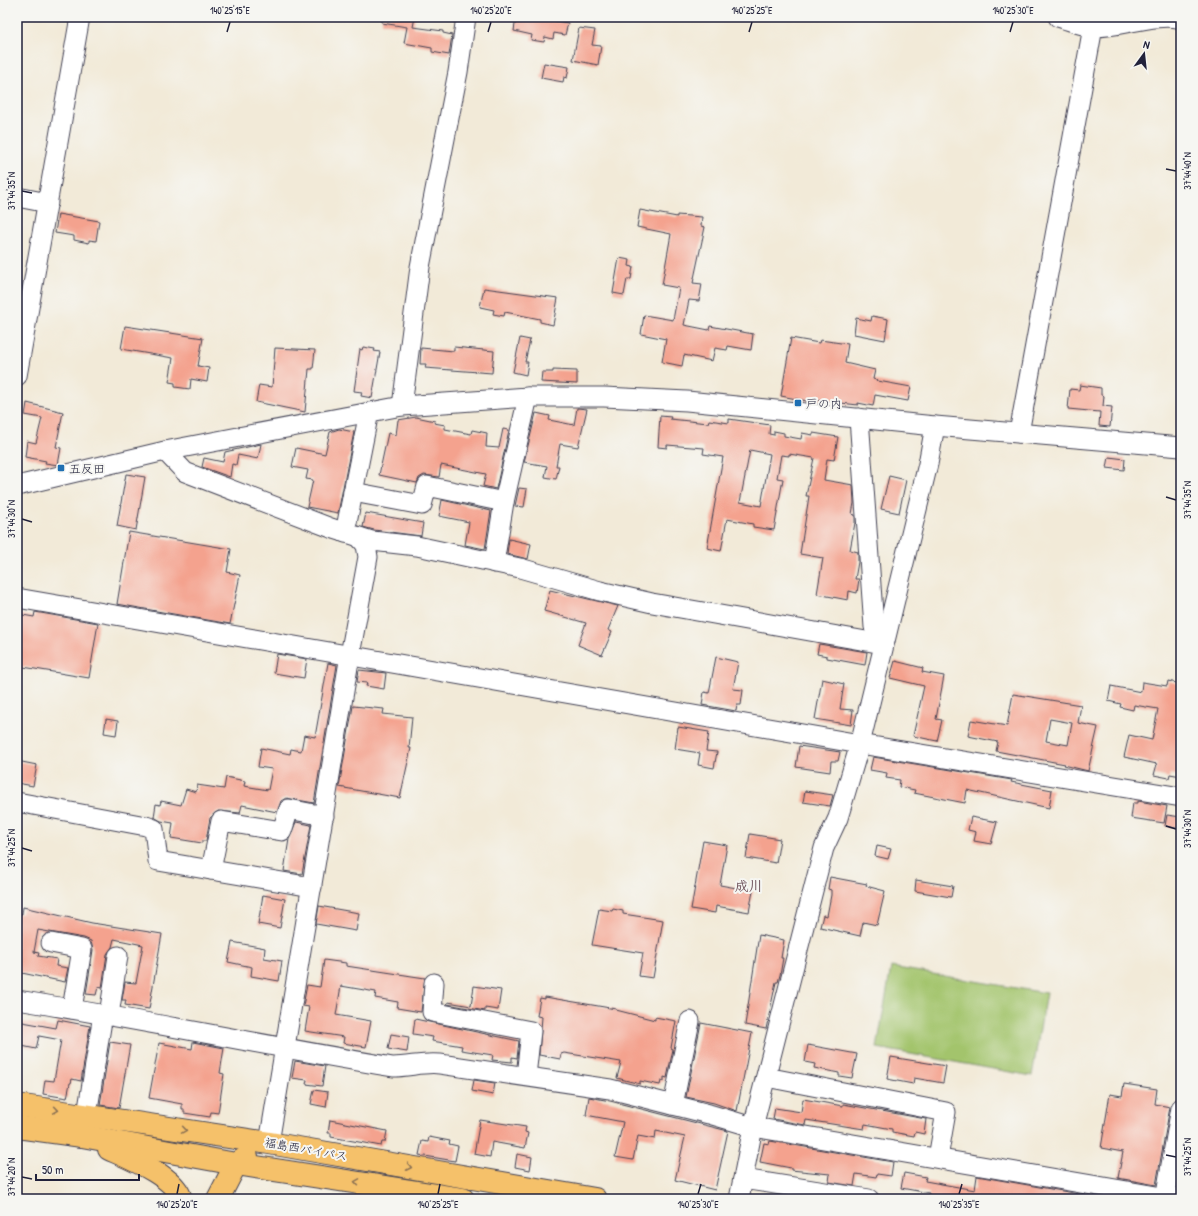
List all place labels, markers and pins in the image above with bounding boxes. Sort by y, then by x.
place label: 戸の内 [806,395,842,412]
marker: 戸の内 [793,398,803,408]
place label: 五反田 [69,460,105,477]
marker: 五反田 [56,463,66,473]

